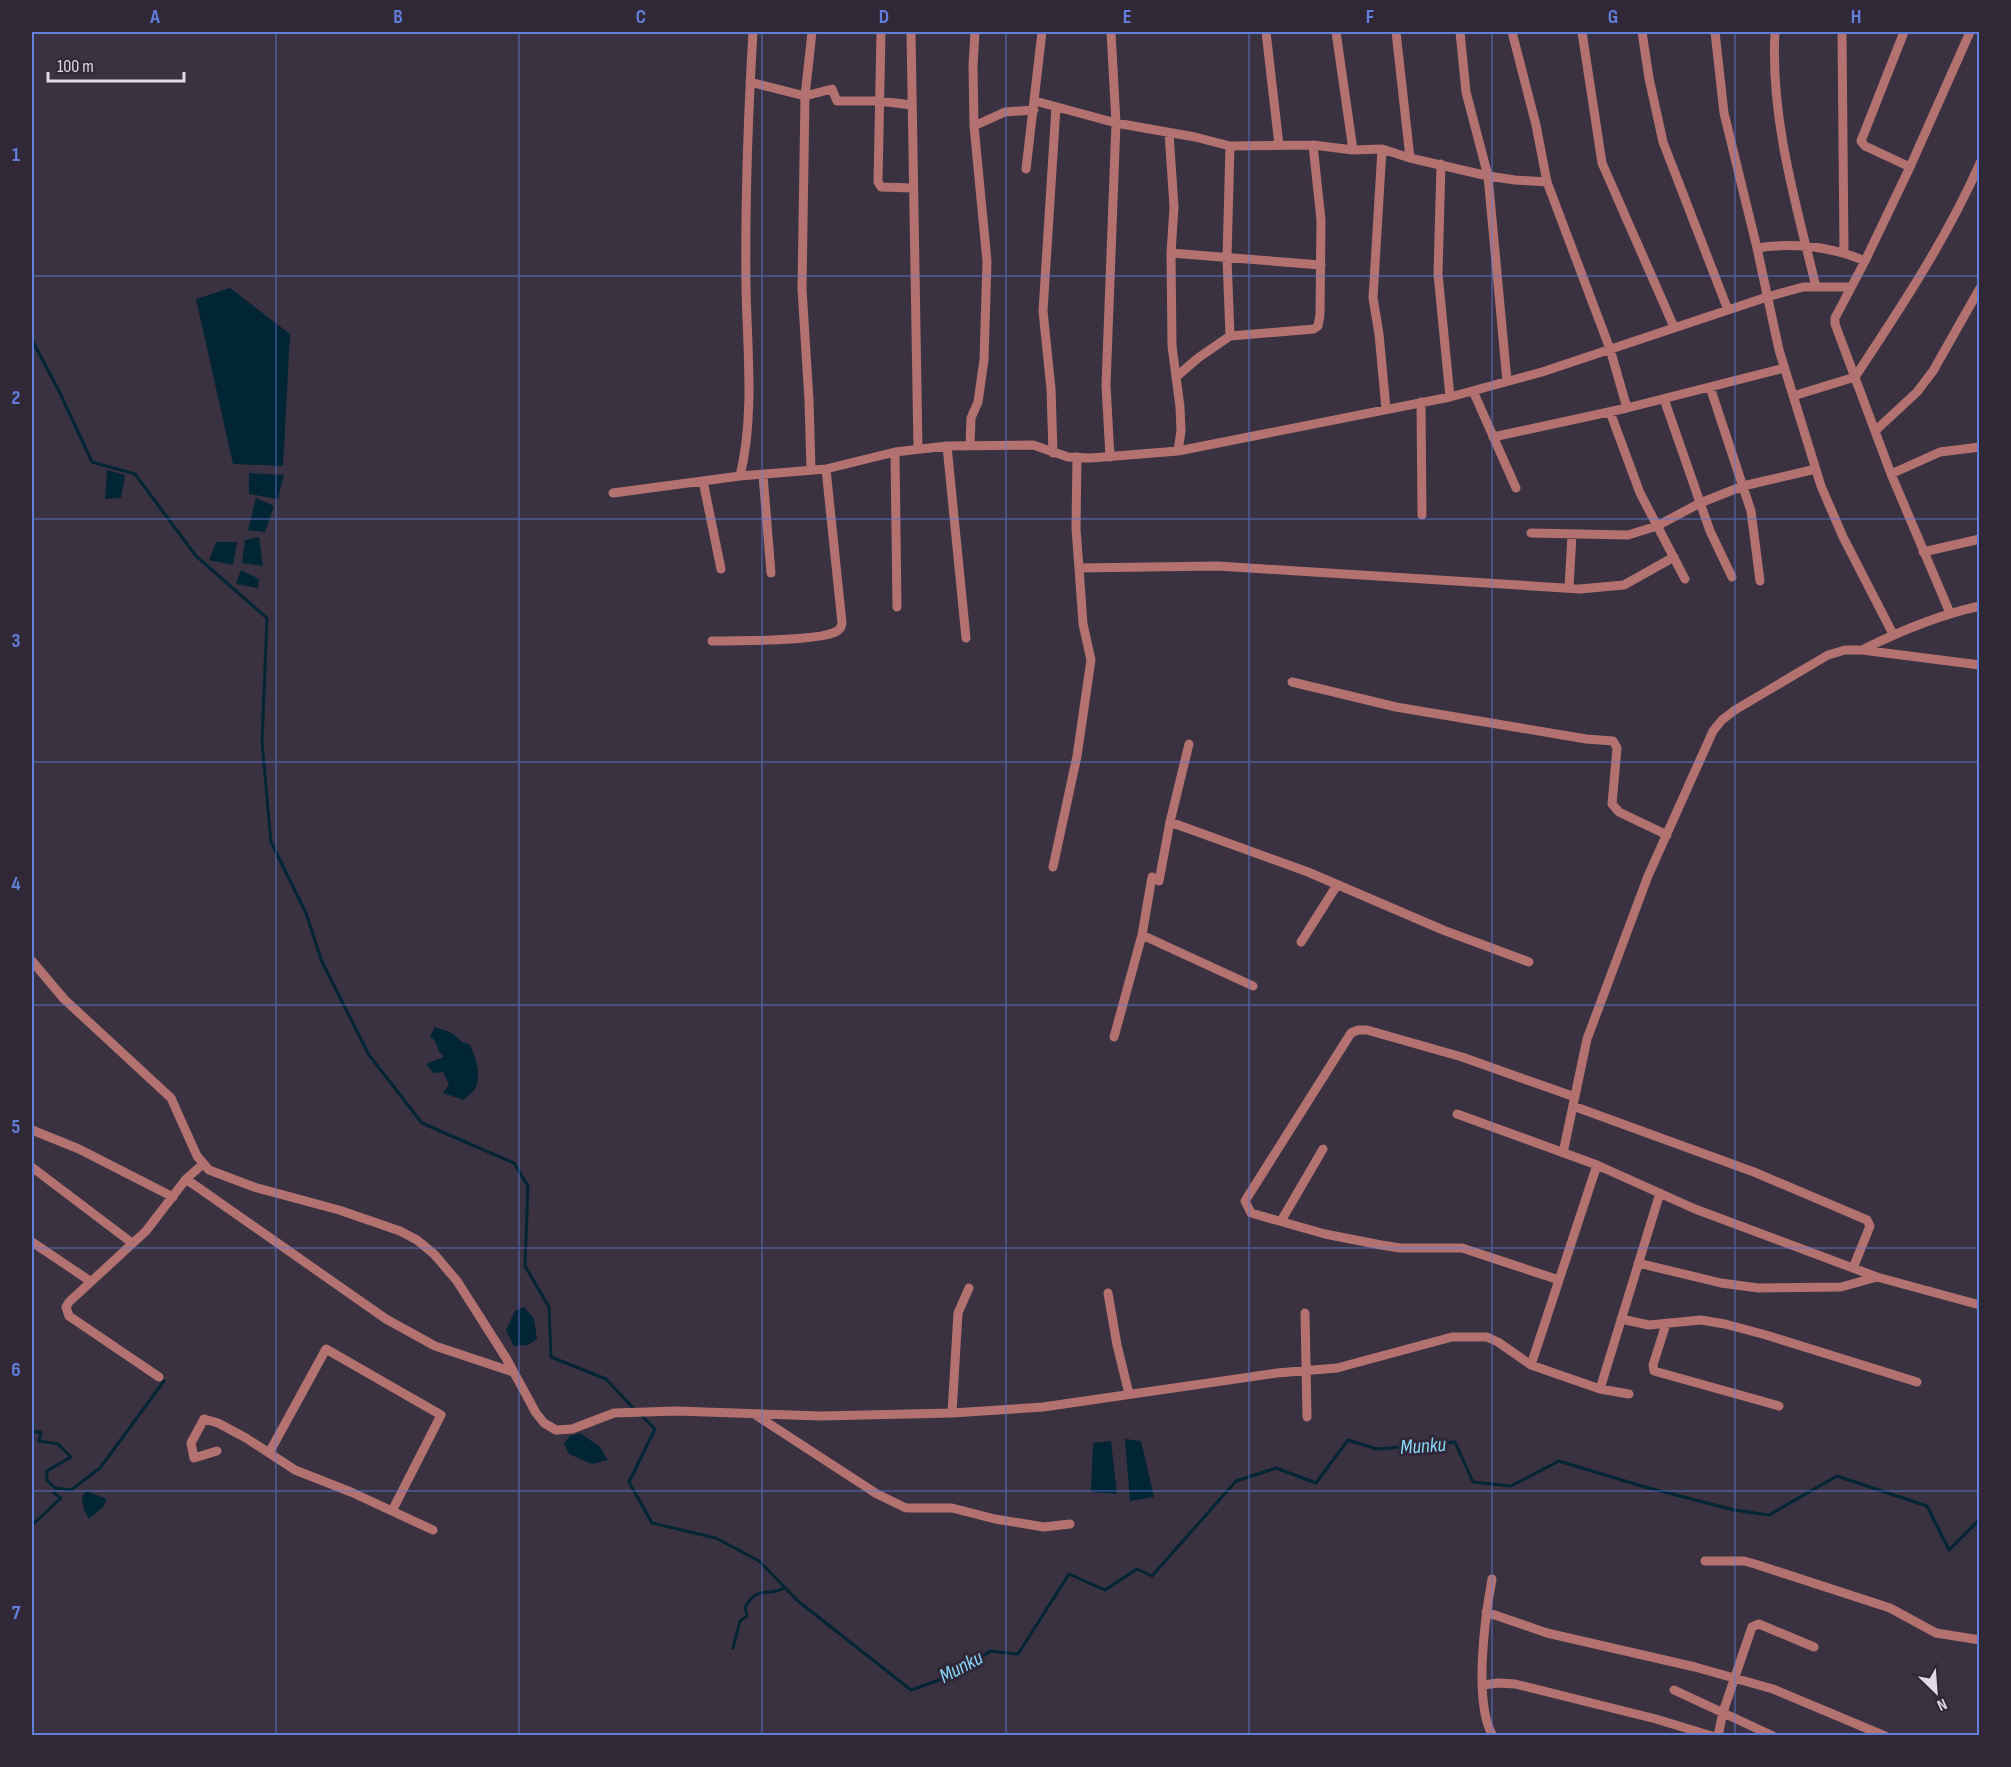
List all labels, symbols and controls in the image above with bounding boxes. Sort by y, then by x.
text: A [149,5,160,29]
text: B [393,5,403,29]
text: C [636,5,646,29]
text: D [879,5,889,29]
text: E [1123,5,1131,29]
text: F [1366,5,1374,29]
text: G [1608,5,1618,29]
text: H [1851,5,1861,29]
scale bar [48,45,184,83]
text: 100 m [57,56,94,77]
text: 1 [12,143,20,167]
text: 2 [12,386,20,410]
text: 3 [12,629,21,653]
text: 4 [11,872,21,896]
text: 5 [12,1115,21,1139]
text: 6 [11,1358,21,1382]
water label: Munku [1399,1432,1447,1460]
text: 7 [12,1601,21,1625]
water label: Munku [935,1645,988,1689]
north arrow [1906,1662,1966,1722]
text: N [1934,1694,1950,1715]

